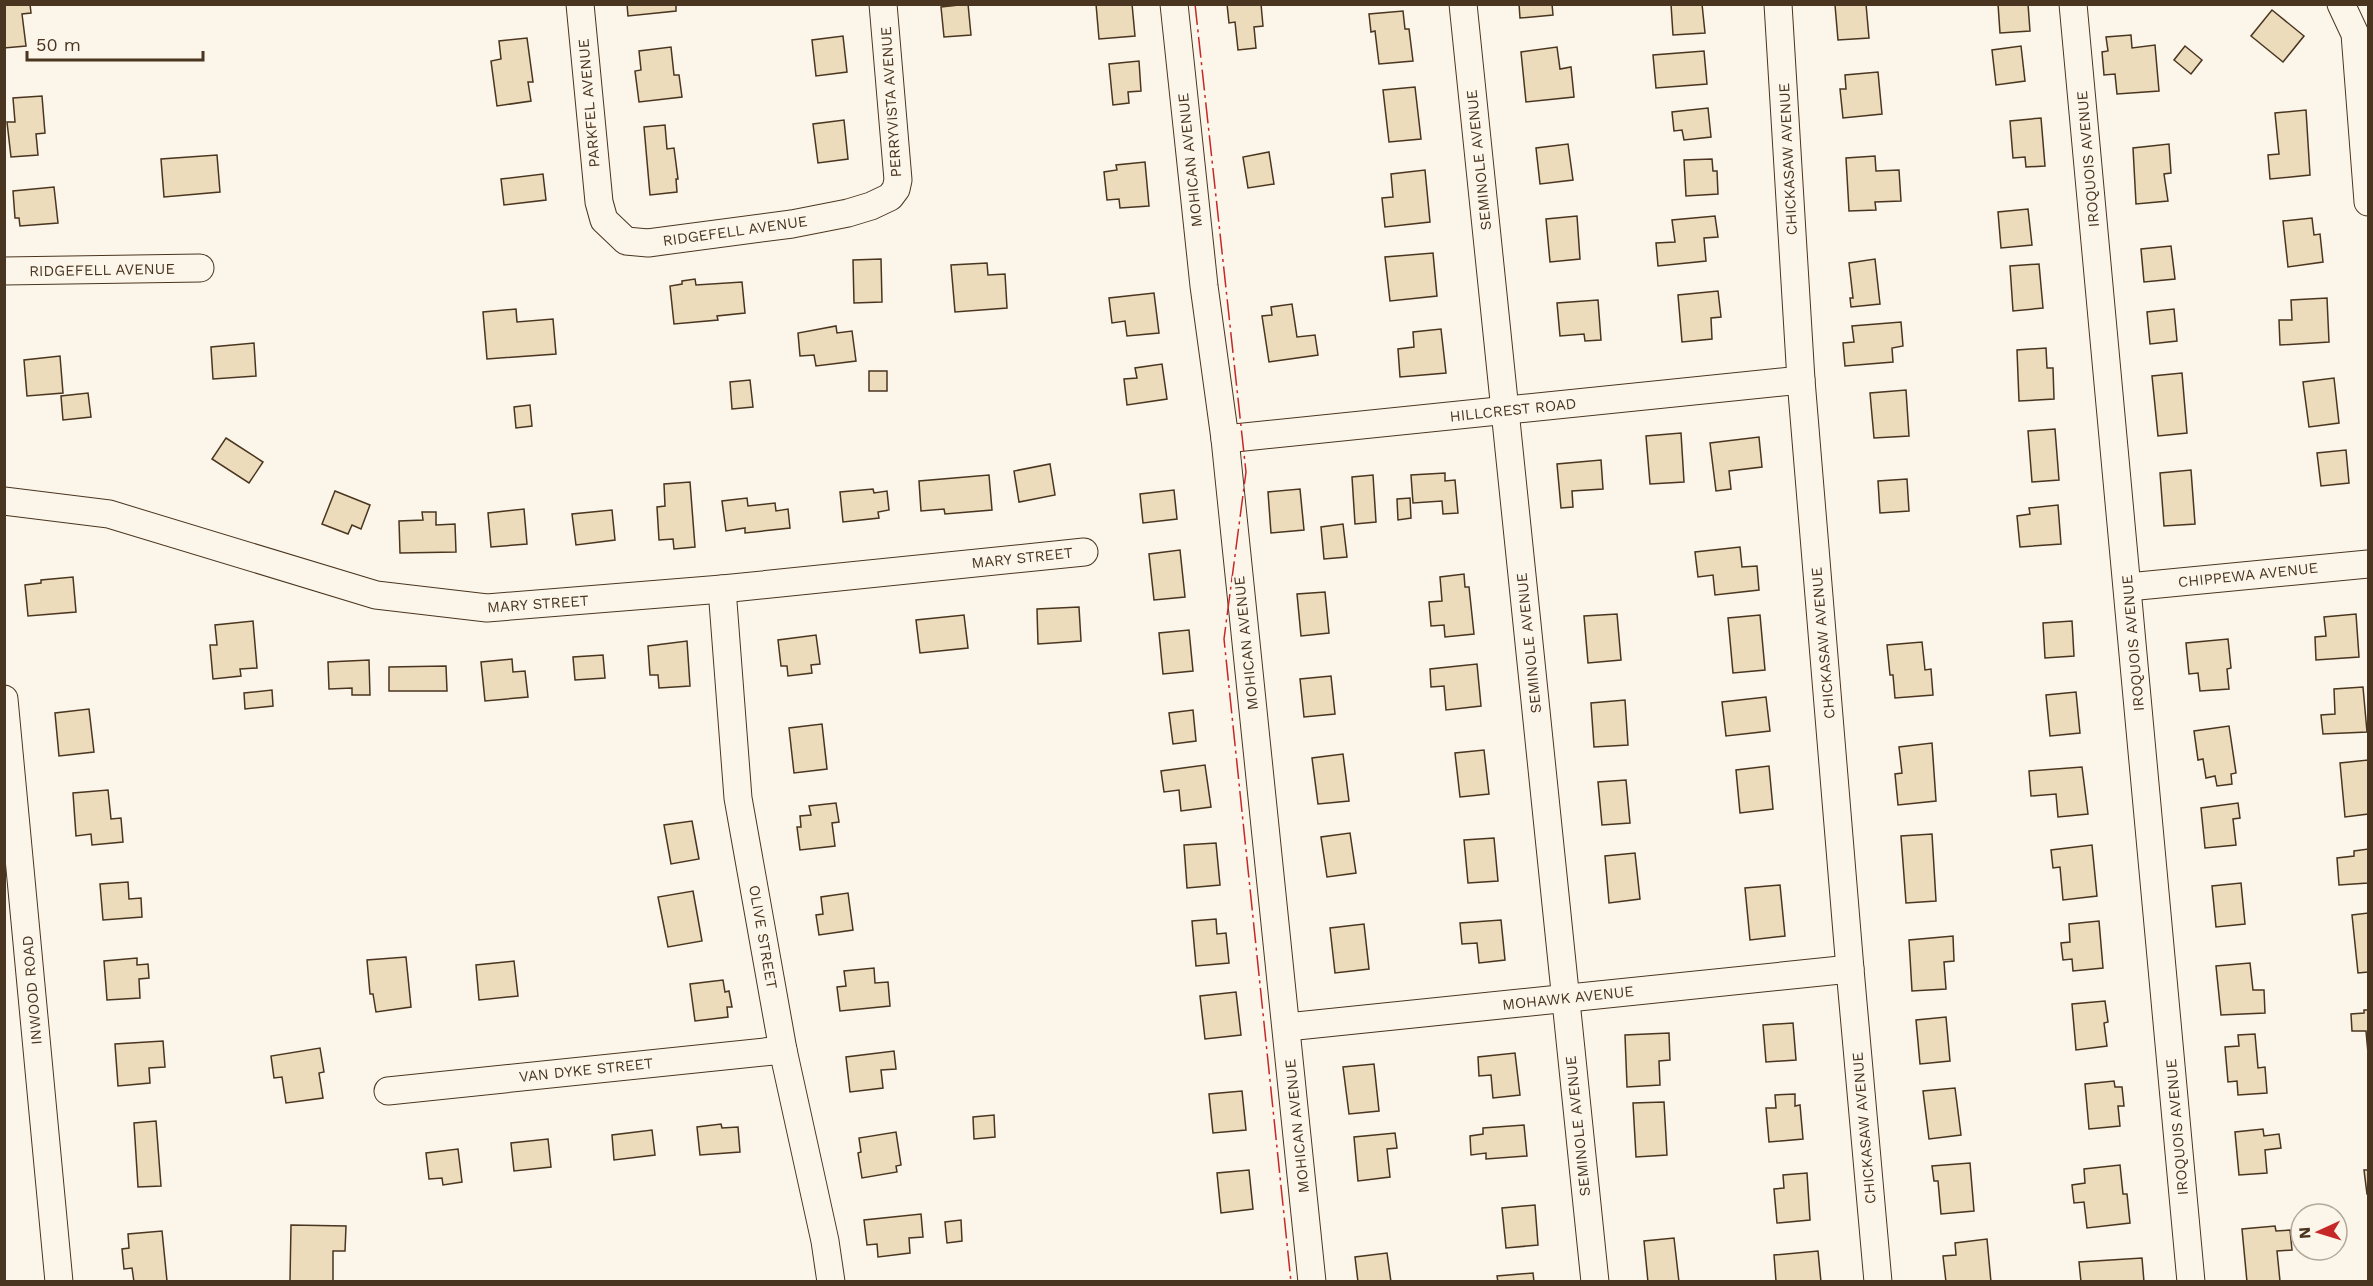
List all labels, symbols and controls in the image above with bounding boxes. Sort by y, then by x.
scale bar [27,24,202,62]
street label: PERRYVISTA AVENUE [877,26,905,178]
text: 50 m [36,34,81,55]
street label: PARKFEL AVENUE [574,38,604,168]
street label: CHICKASAW AVENUE [1775,82,1801,236]
street label: SEMINOLE AVENUE [1463,89,1495,231]
street label: IROQUOIS AVENUE [2073,90,2103,228]
street label: MOHICAN AVENUE [1174,92,1206,228]
street label: RIDGEFELL AVENUE [661,212,809,250]
street label: RIDGEFELL AVENUE [29,260,175,280]
street label: HILLCREST ROAD [1449,394,1577,426]
street label: MARY STREET [970,544,1074,572]
street label: CHIPPEWA AVENUE [2177,559,2319,591]
street label: CHICKASAW AVENUE [1807,566,1839,720]
street label: SEMINOLE AVENUE [1513,572,1545,714]
street label: IROQUOIS AVENUE [2118,574,2148,712]
street label: MOHICAN AVENUE [1230,575,1262,711]
street label: MARY STREET [487,591,589,617]
street label: OLIVE STREET [745,884,781,990]
street label: INWOOD ROAD [18,935,46,1045]
street label: MOHAWK AVENUE [1501,982,1635,1014]
street label: CHICKASAW AVENUE [1848,1051,1880,1205]
street label: VAN DYKE STREET [518,1054,654,1086]
street label: SEMINOLE AVENUE [1562,1055,1594,1197]
street label: MOHICAN AVENUE [1281,1058,1313,1194]
street label: IROQUOIS AVENUE [2162,1058,2192,1196]
north arrow [2289,1202,2349,1262]
text: N [2295,1226,2314,1240]

